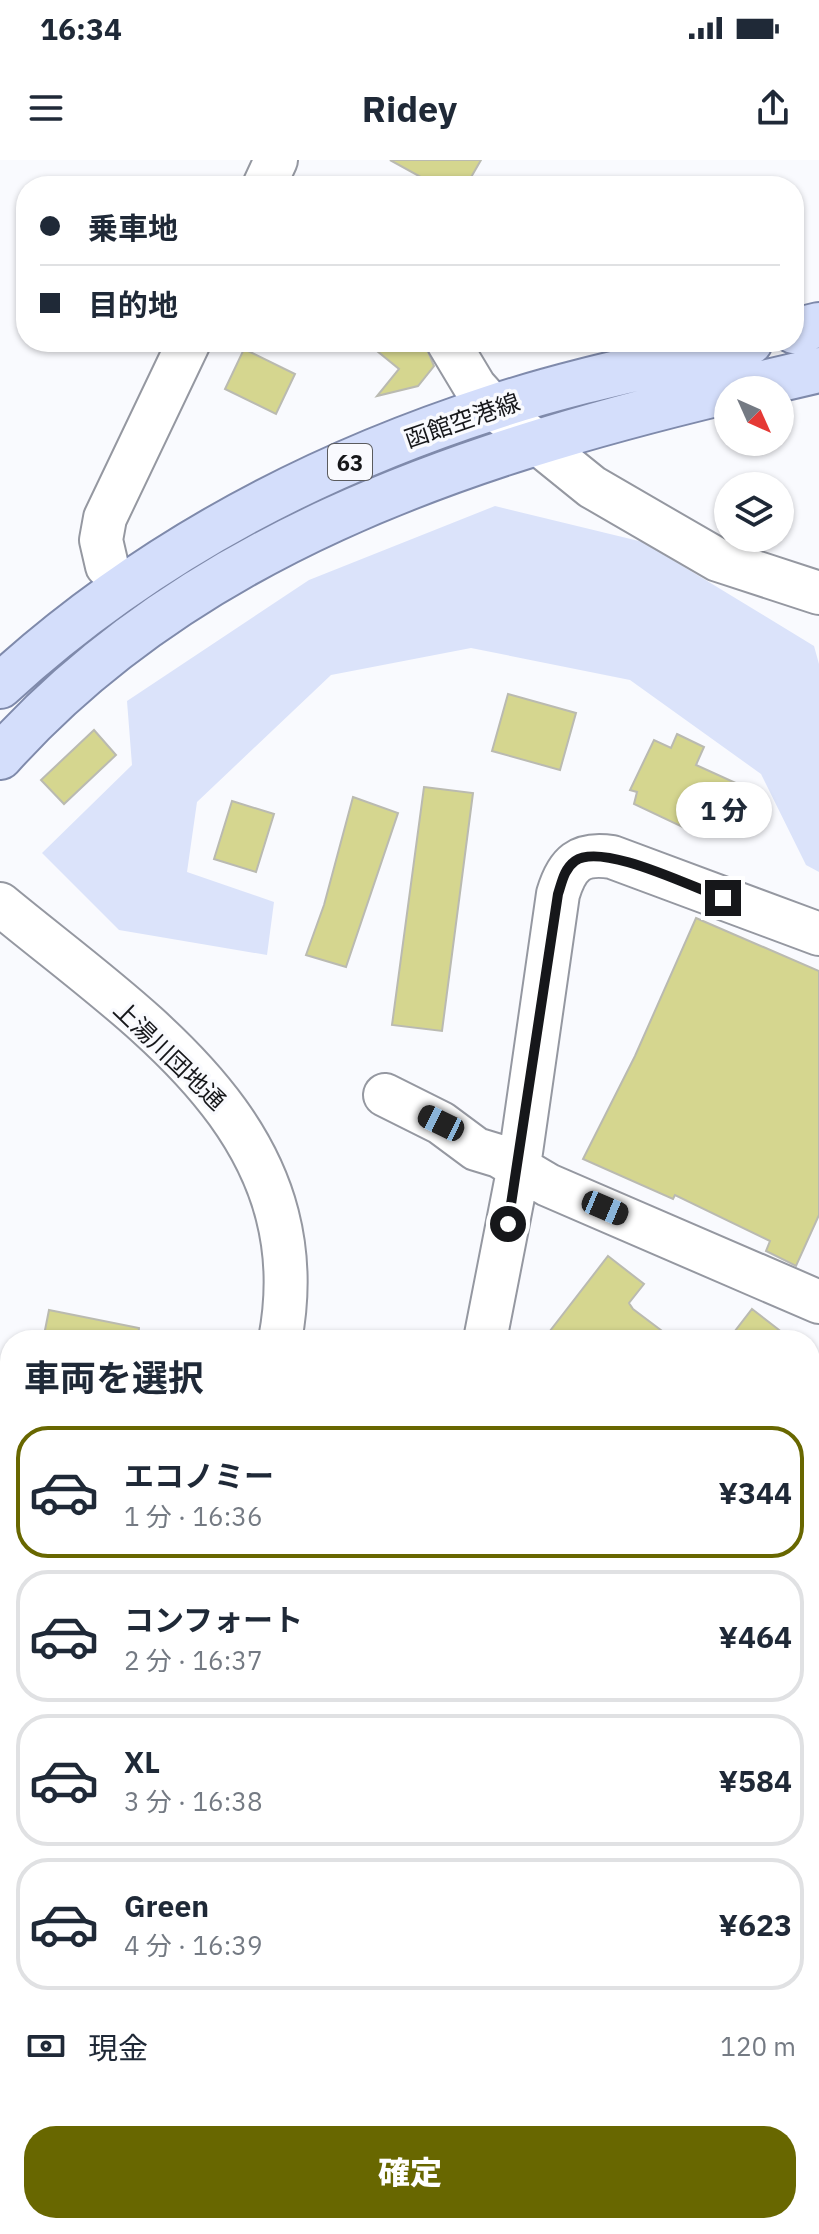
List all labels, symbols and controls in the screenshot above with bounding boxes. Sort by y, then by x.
text: 16:34 [40,9,122,48]
text: Ridey [362,85,457,132]
icon: menu [24,86,68,130]
icon: share [751,86,795,130]
text: 乗車地 [88,208,178,247]
text: 目的地 [88,285,178,324]
north arrow [714,376,794,456]
map controls [714,376,794,552]
street label: 函館空港線 [400,385,524,455]
road number: 63 [328,444,372,480]
button: layers [714,472,794,552]
callout: 1 分 [675,782,771,838]
text: 1 分 [700,793,748,827]
route end [705,880,741,916]
street label: 上湯川団地通 [107,993,233,1117]
car [414,1102,468,1144]
car [578,1188,632,1228]
route start [490,1206,526,1242]
text: 車両を選択 [24,1354,204,1401]
icon: car [28,1456,100,1528]
text: エコノミー [124,1456,274,1495]
text: ¥344 [719,1473,792,1512]
text: 1 分 · 16:36 [124,1499,262,1533]
icon: car [28,1600,100,1672]
text: コンフォート [124,1600,303,1639]
text: ¥464 [719,1617,792,1656]
text: 2 分 · 16:37 [124,1643,262,1677]
text: XL [124,1742,160,1781]
icon: car [28,1744,100,1816]
text: ¥584 [719,1761,792,1800]
text: 3 分 · 16:38 [124,1784,262,1818]
text: Green [124,1886,209,1925]
icon: car [28,1888,100,1960]
text: ¥623 [719,1905,792,1944]
text: 4 分 · 16:39 [124,1928,262,1962]
icon: cash [24,2024,68,2068]
text: 現金 [88,2028,148,2067]
text: 120 m [720,2029,796,2063]
button: 確定 [24,2126,796,2218]

